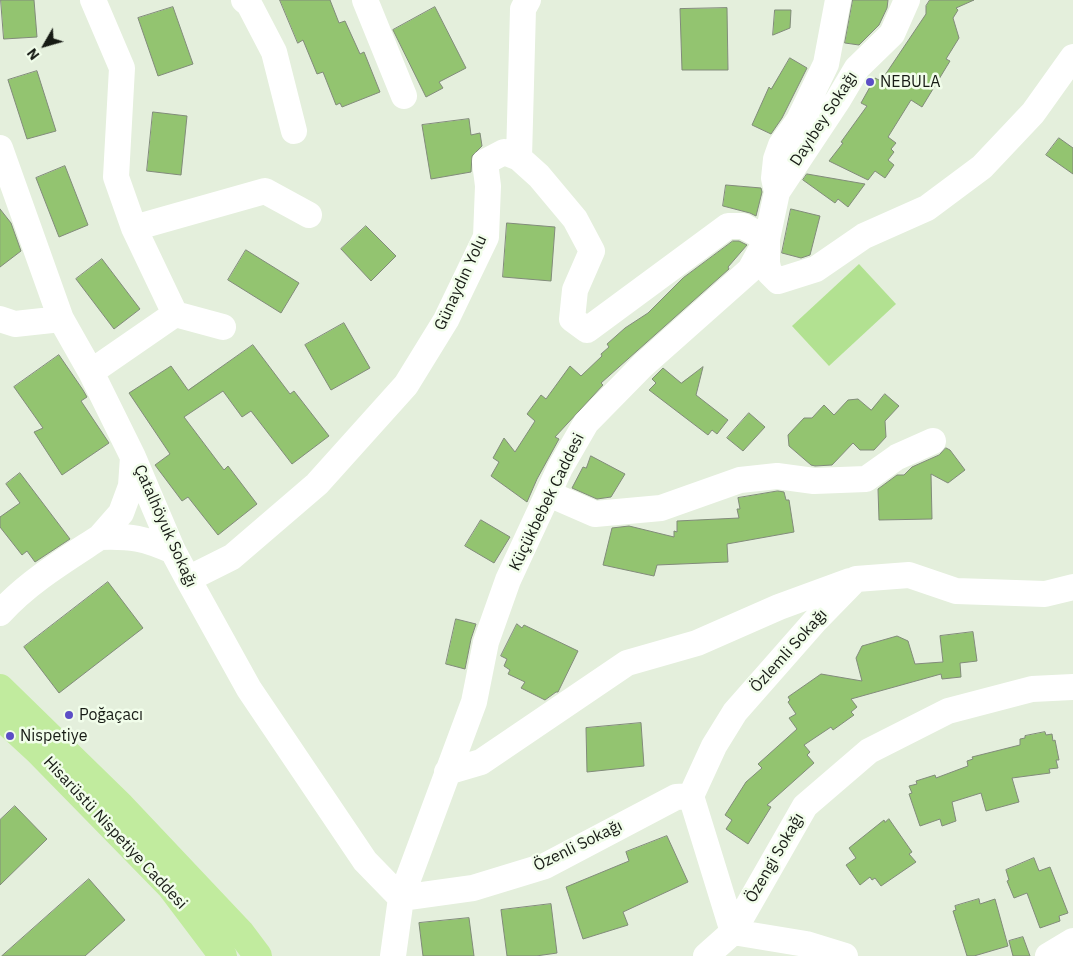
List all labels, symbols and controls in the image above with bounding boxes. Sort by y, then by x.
north arrow [20,20,70,70]
text: N [23,45,43,64]
street label: Dayıbey Sokağı [786,68,862,170]
place label: NEBULA [880,72,941,92]
marker: NEBULA [864,76,876,88]
street label: Günaydın Yolu [431,232,491,334]
street label: Küçükbebek Caddesi [505,430,589,574]
street label: Çatalhöyuk Sokağı [129,462,201,590]
street label: Özlemli Sokağı [747,605,831,697]
place label: Poğaçacı [79,705,143,725]
marker: Poğaçacı [63,709,75,721]
place label: Nispetiye [20,726,87,746]
marker: Nispetiye [4,730,16,742]
street label: Hisarüstü Nispetiye Caddesi [39,753,191,913]
street label: Özengi Sokağı [742,810,808,906]
street label: Özenli Sokağı [531,816,625,876]

